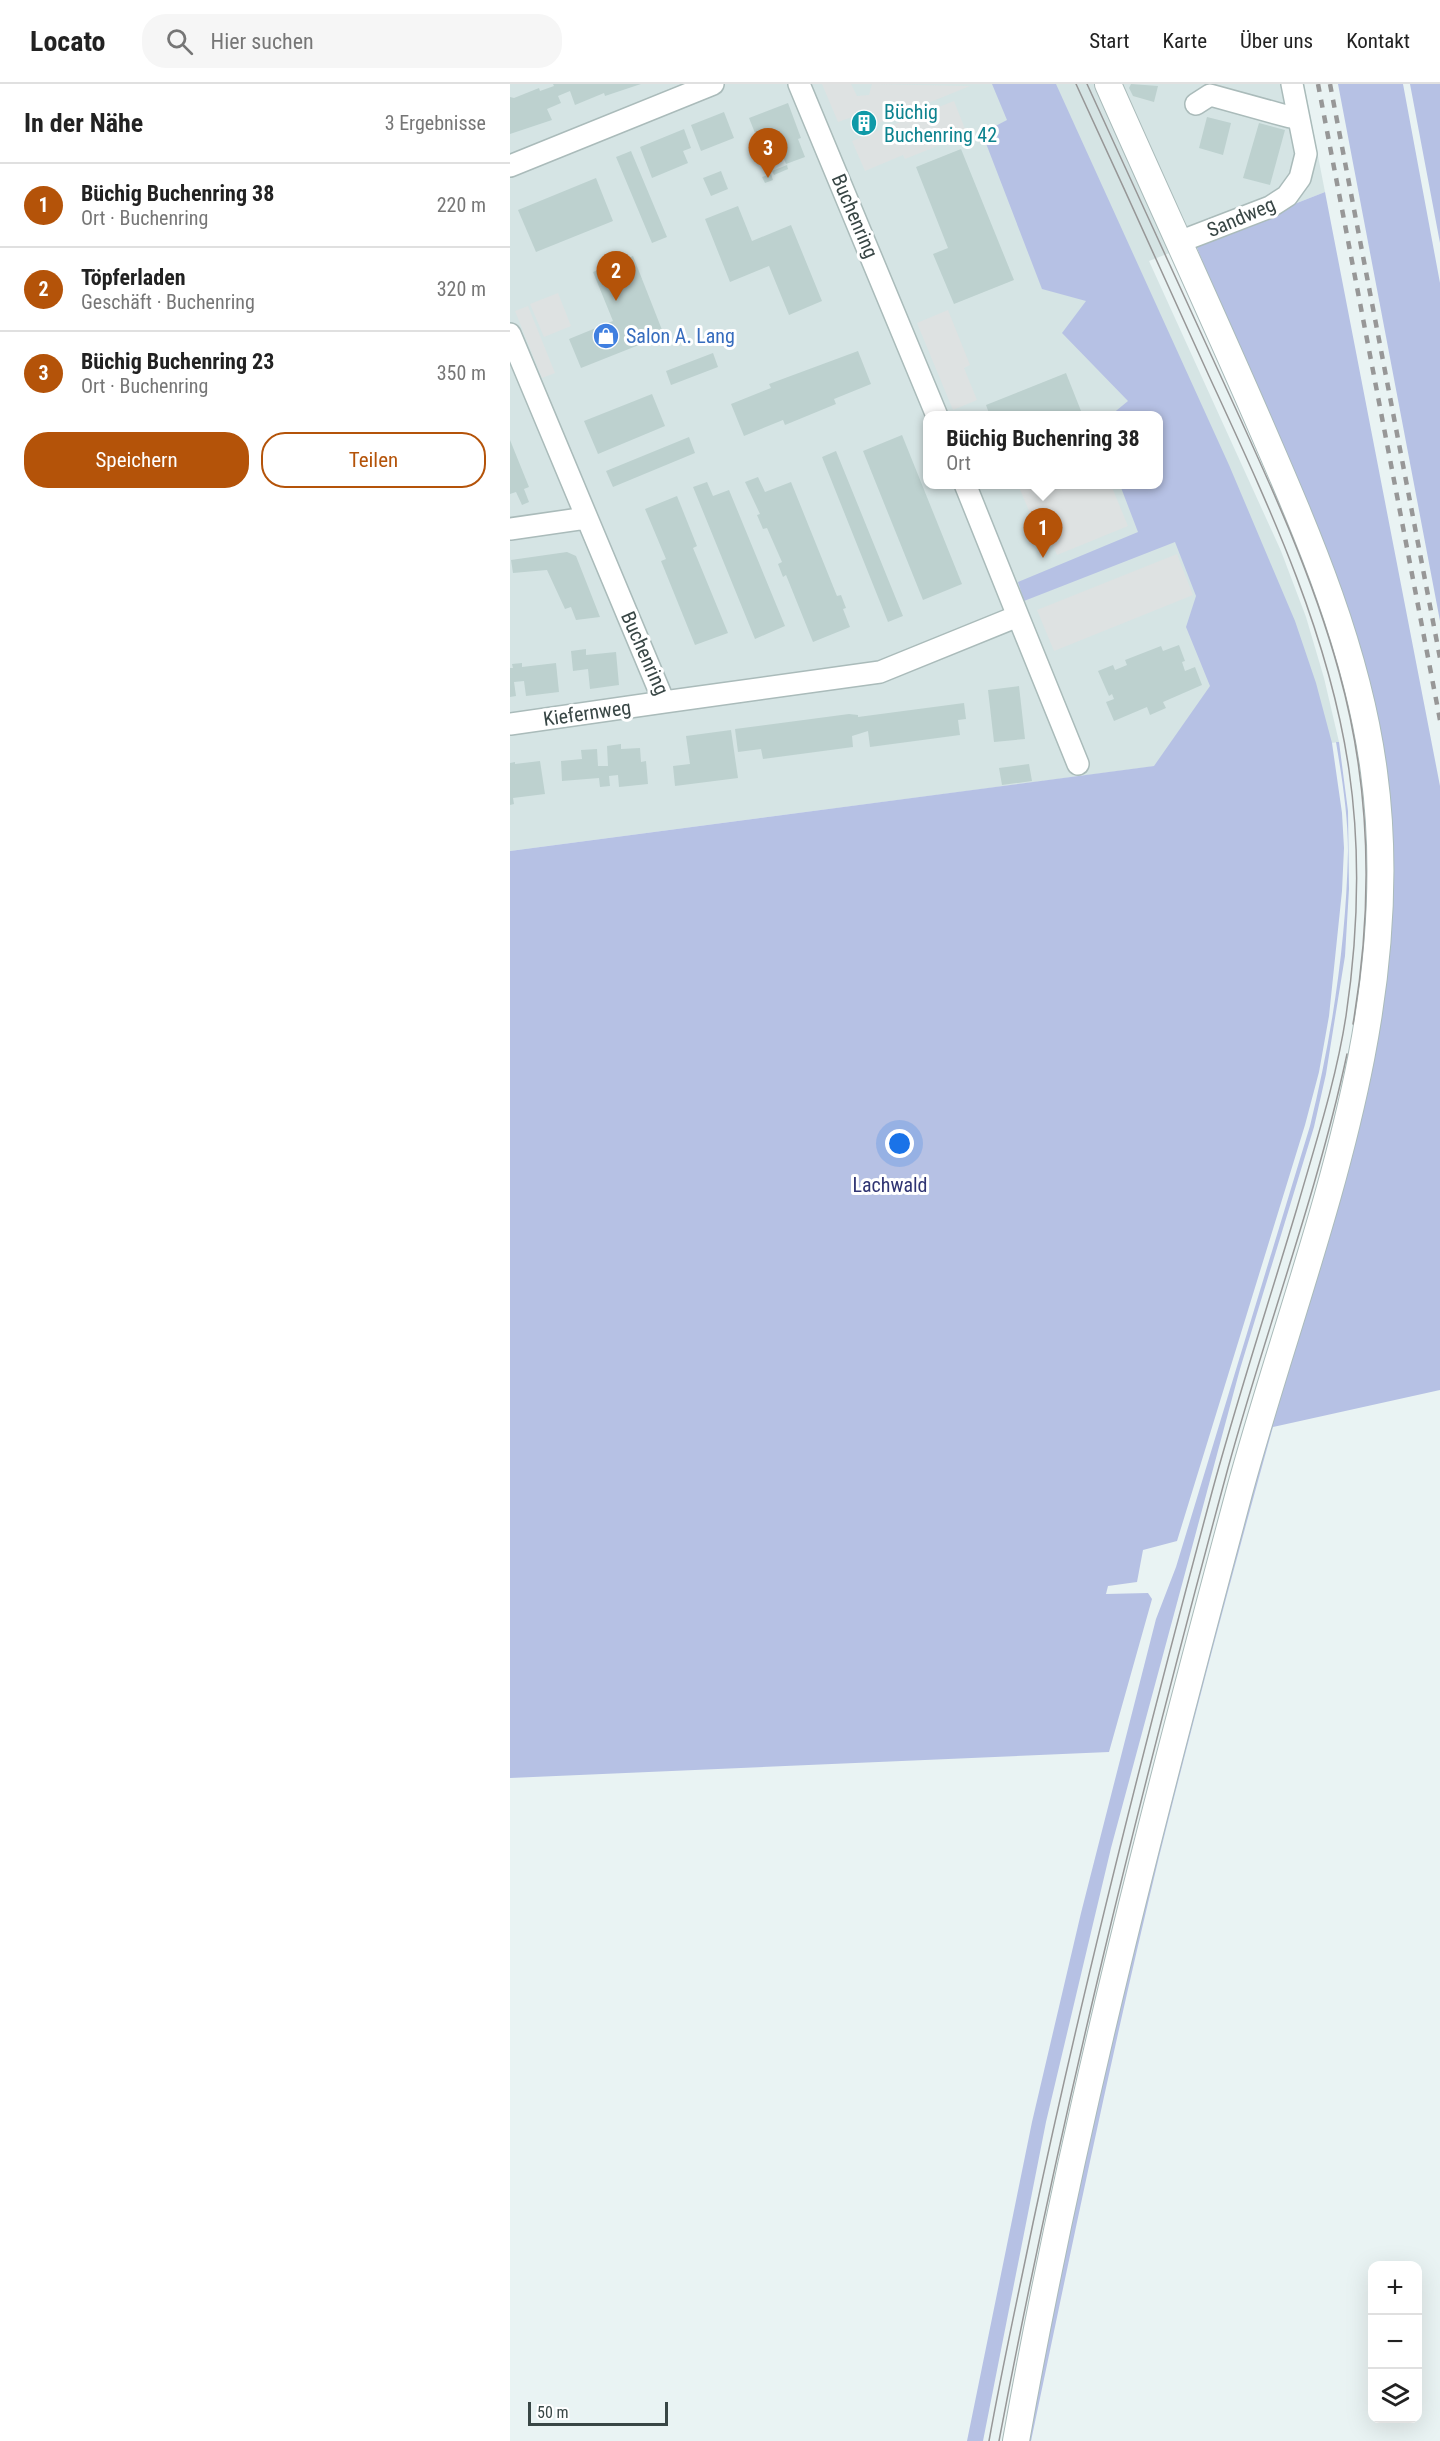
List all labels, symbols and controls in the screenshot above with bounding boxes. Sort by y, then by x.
search box [142,14,562,68]
text: Locato [30,25,106,58]
icon: search [163,25,196,58]
text: Hier suchen [211,29,314,54]
text: Start [1089,29,1130,53]
text: Karte [1163,29,1207,53]
text: Über uns [1240,29,1313,53]
text: Kontakt [1346,29,1410,53]
place label: Büchig Buchenring 42 [884,100,997,147]
text: In der Nähe [24,108,143,138]
building icon: Büchig Buchenring 42 [849,108,879,138]
text: 3 Ergebnisse [385,111,486,135]
pin: 3 [748,128,788,178]
street label: Buchenring [827,170,883,262]
text: Büchig Buchenring 38 [81,181,274,206]
street label: Sandweg [1203,192,1279,242]
text: 1 [38,193,49,217]
text: 220 m [437,193,486,217]
text: Ort · Buchenring [81,206,208,230]
pin: 2 [596,252,636,301]
text: Töpferladen [81,265,186,290]
text: 2 [38,277,49,301]
text: 320 m [437,277,486,301]
text: Geschäft · Buchenring [81,290,255,314]
shop icon: Salon A. Lang [591,321,621,351]
place label: Salon A. Lang [626,324,735,348]
text: Büchig Buchenring 23 [81,349,274,374]
text: 3 [38,361,49,385]
text: 350 m [437,361,486,385]
text: Ort · Buchenring [81,374,208,398]
popup [923,411,1163,489]
text: Büchig Buchenring 38 [946,426,1140,451]
button: Speichern [24,432,249,488]
button: Teilen [261,432,486,488]
text: Ort [946,451,971,475]
pin: 1 [1024,508,1062,558]
street label: Buchenring [616,608,674,698]
street label: Kiefernweg [542,695,632,731]
your location [885,1129,914,1158]
park label: Lachwald [852,1173,928,1197]
map controls [1368,2261,1422,2423]
button: + [1368,2261,1422,2315]
button: − [1368,2315,1422,2369]
button: layers [1368,2369,1422,2423]
scale bar [528,2399,668,2426]
text: 50 m [537,2403,569,2422]

